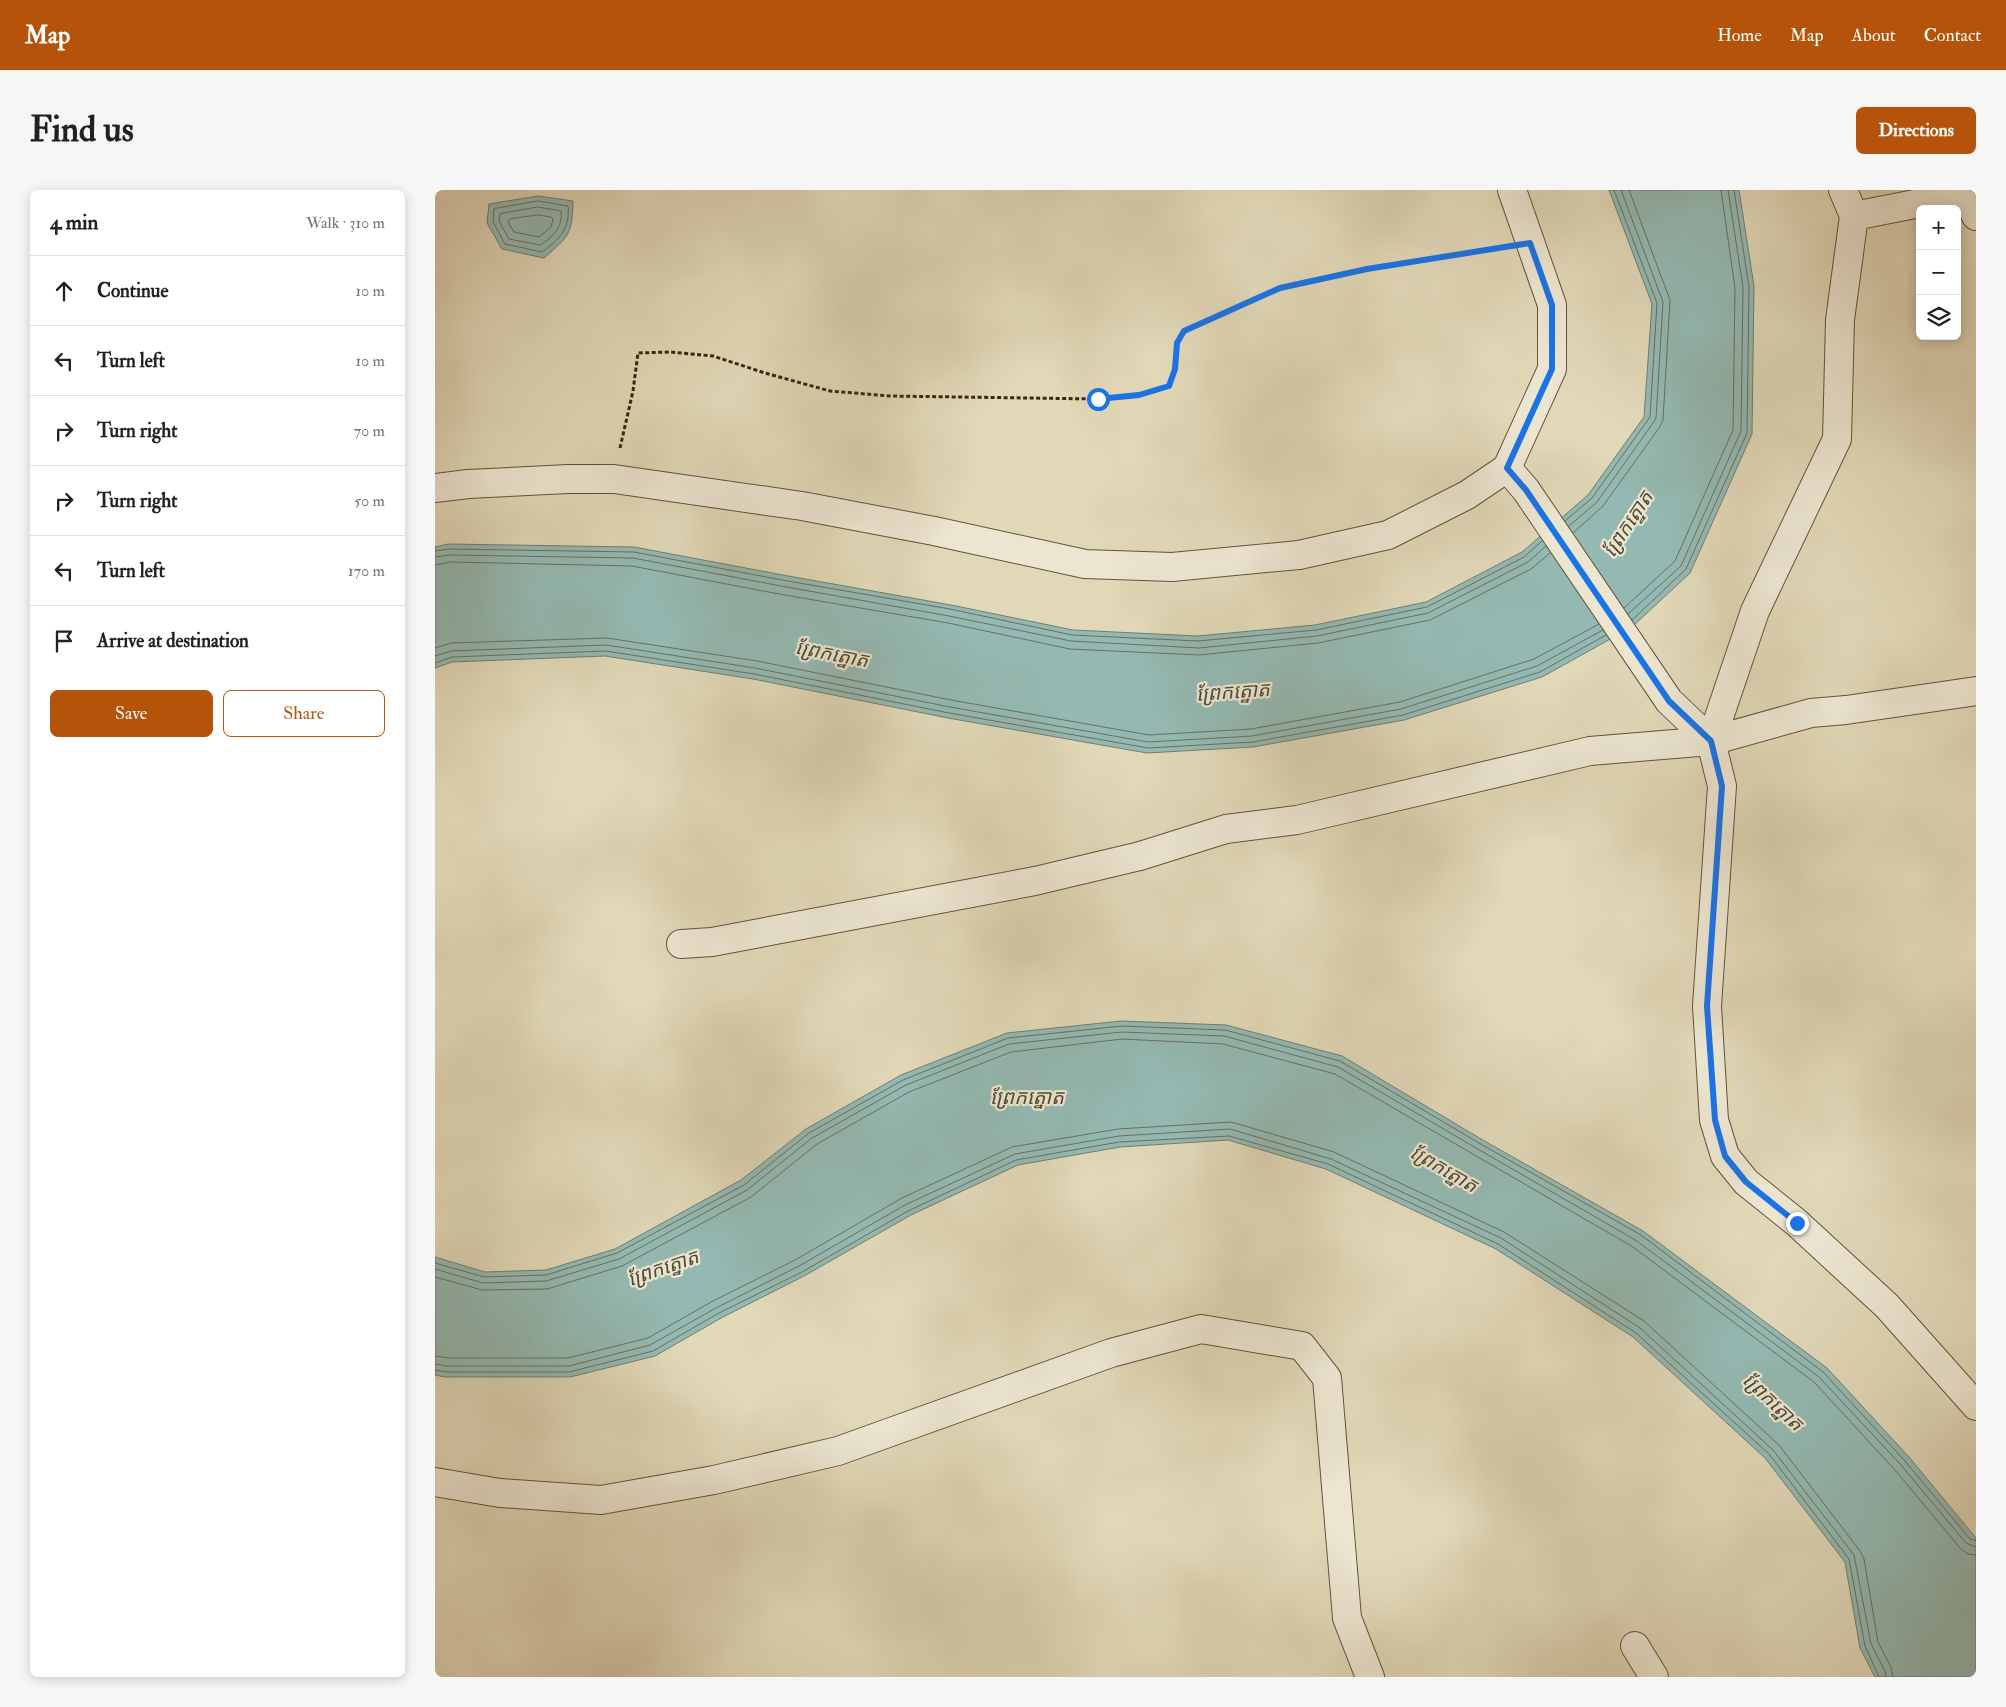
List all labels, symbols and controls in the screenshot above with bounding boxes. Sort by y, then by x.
text: Map [25,20,70,51]
text: Home [1717,24,1762,47]
text: Map [1790,24,1824,47]
text: About [1852,24,1896,47]
text: Contact [1924,24,1981,47]
button: Directions [1856,107,1976,154]
text: Find us [30,108,134,152]
map controls [1916,205,1961,340]
button: + [1916,205,1961,250]
text: 4 min [50,209,98,236]
text: Walk · 310 m [306,213,385,233]
button: − [1916,250,1961,295]
icon: ahead [50,277,78,305]
text: Continue [97,279,168,303]
text: 10 m [355,281,385,301]
button: layers [1916,295,1961,340]
icon: left [50,347,78,375]
text: Turn left [97,349,165,373]
text: 10 m [355,351,385,371]
route start [1087,388,1110,411]
icon: right [50,417,78,445]
text: Turn right [97,419,177,443]
text: 70 m [354,421,385,441]
water label: ព្រែកត្នោត [1597,485,1659,562]
icon: right [50,487,78,515]
text: Turn right [97,489,177,513]
text: 50 m [354,491,385,511]
icon: left [50,557,78,585]
text: Turn left [97,559,165,583]
text: 170 m [348,561,385,581]
icon: arrive [50,627,78,655]
text: Arrive at destination [97,629,249,653]
water label: ព្រែកត្នោត [793,635,872,674]
water label: ព្រែកត្នោត [1195,677,1272,707]
button: Save [50,690,213,737]
button: Share [223,690,385,737]
water label: ព្រែកត្នោត [990,1085,1065,1110]
water label: ព្រែកត្នោត [1406,1140,1483,1199]
route end [1786,1212,1809,1235]
water label: ព្រែកត្នោត [624,1244,703,1292]
water label: ព្រែកត្នោត [1737,1368,1809,1437]

